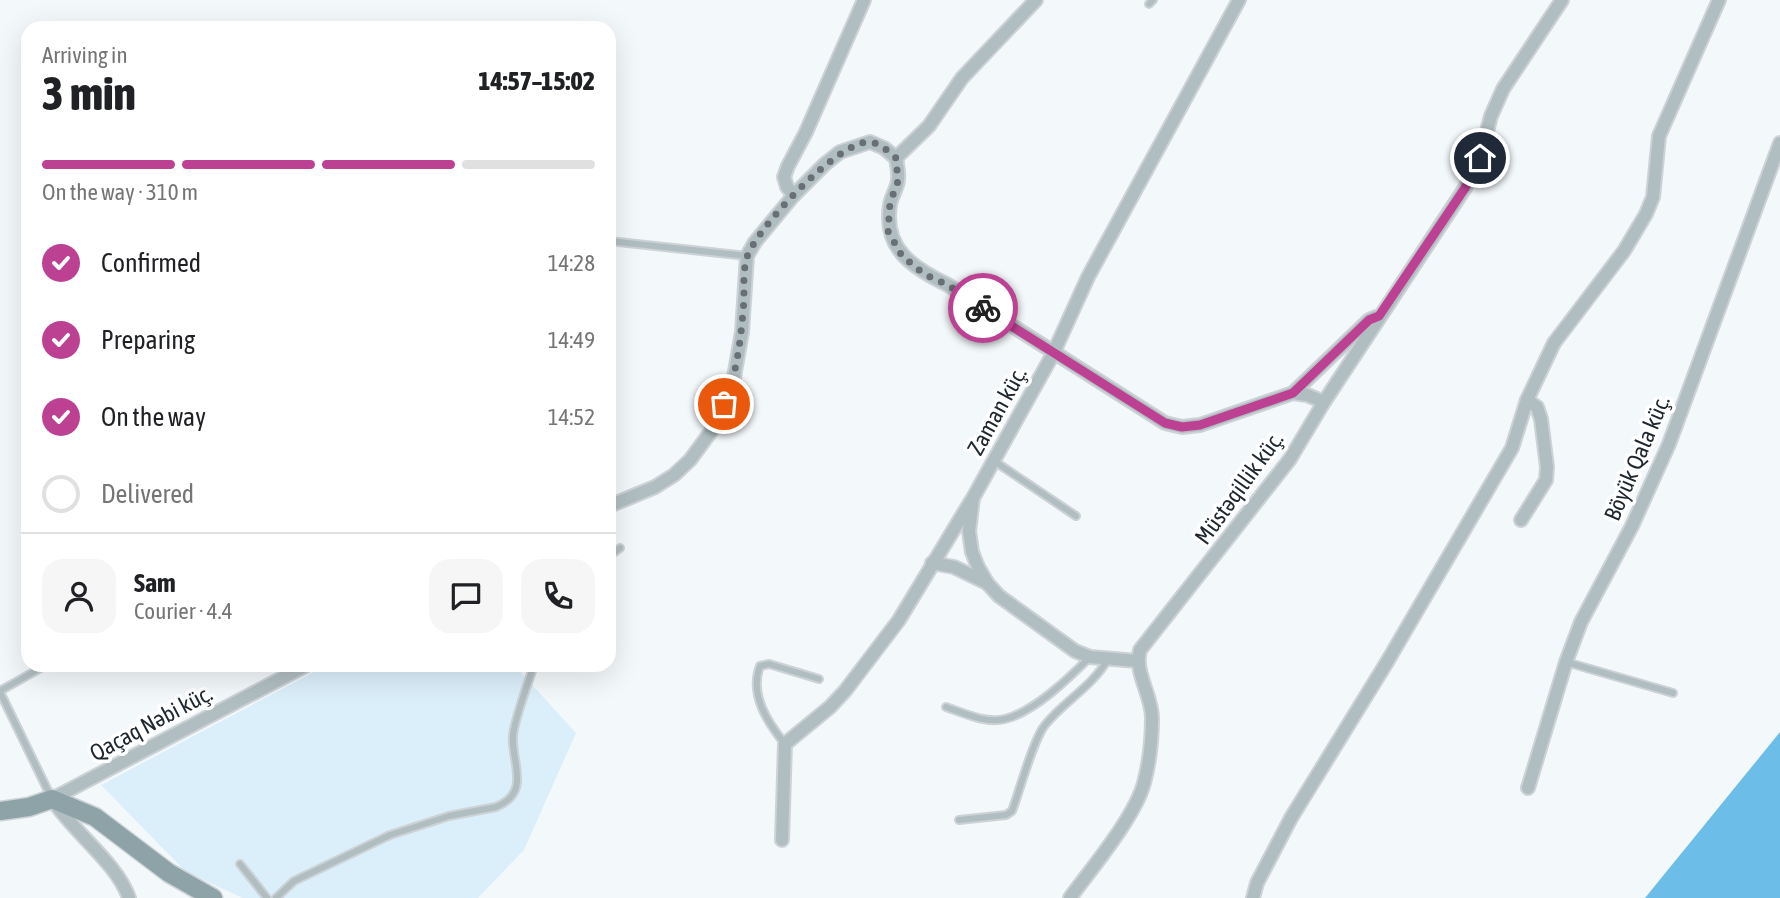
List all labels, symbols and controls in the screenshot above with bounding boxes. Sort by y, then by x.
text: Arriving in [42,42,128,68]
text: 14:57–15:02 [478,66,595,96]
text: 3 min [42,67,136,120]
pin [1450,128,1510,188]
icon: home [1461,139,1499,177]
text: On the way · 310 m [42,179,198,205]
icon: check [42,244,80,282]
text: Confirmed [101,248,201,278]
text: 14:28 [548,250,595,276]
courier [948,273,1018,343]
icon: bike [964,289,1002,327]
icon: check [42,321,80,359]
text: Preparing [101,325,195,355]
text: 14:49 [548,327,595,353]
street label: Zaman küç. [962,363,1032,459]
pin [694,374,754,434]
icon: bag [705,385,743,423]
street label: Böyük Qala küç. [1599,392,1675,524]
icon: check [42,398,80,436]
text: On the way [101,402,206,432]
text: 14:52 [548,404,595,430]
street label: Müstəqillik küç. [1190,427,1288,549]
text: Delivered [101,479,194,509]
button: person [42,559,116,633]
button: chat [429,559,503,633]
button: phone [521,559,595,633]
text: Sam [134,568,176,598]
text: Courier · 4.4 [134,598,233,624]
street label: Qaçaq Nəbi küç. [85,680,217,766]

